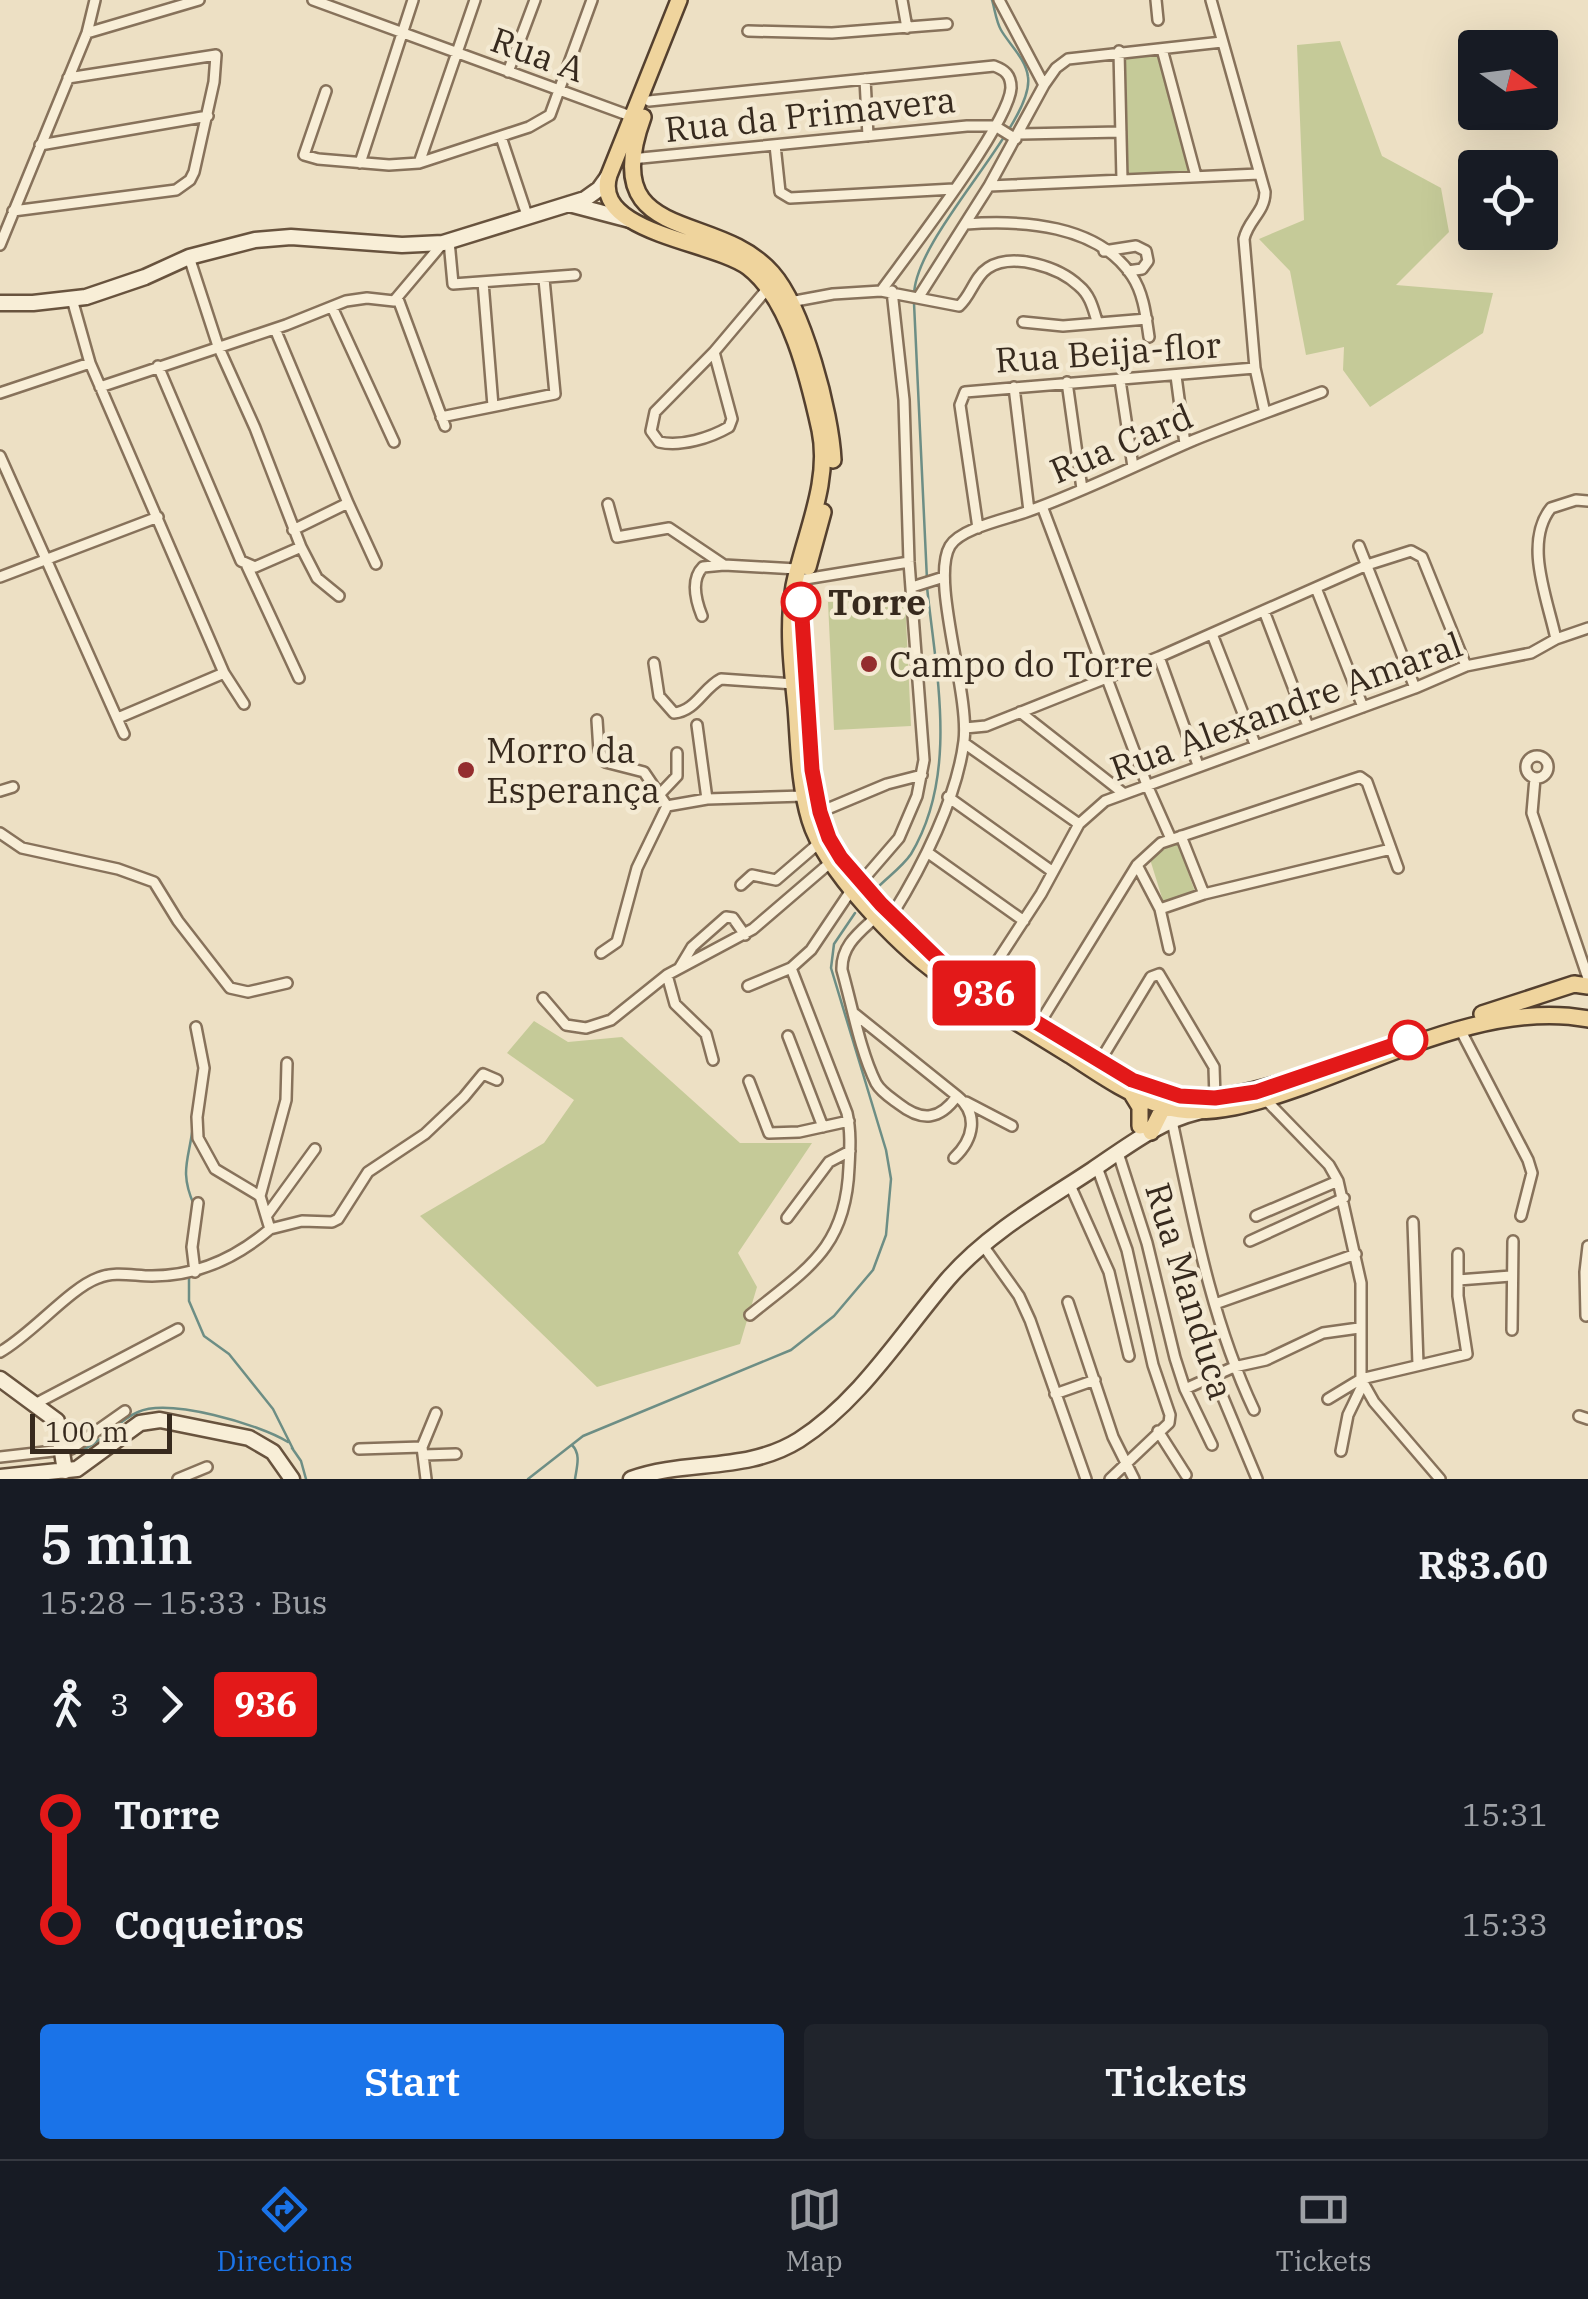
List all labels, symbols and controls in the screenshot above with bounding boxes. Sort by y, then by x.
street label: Rua A [485,16,591,92]
north arrow [1458,30,1558,130]
map controls [1458,30,1558,250]
street label: Rua da Primavera [662,76,958,152]
button: locate [1458,150,1558,250]
street label: Rua Beija-flor [994,321,1223,383]
street label: Rua Card [1043,392,1199,494]
place label: Torre [828,579,926,625]
marker: Torre [782,583,820,621]
street label: Rua Alexandre Amaral [1104,621,1468,791]
place label: Campo do Torre [889,641,1153,687]
marker: Campo do Torre [858,653,880,675]
place label: Morro da Esperança [486,727,660,813]
marker: Morro da Esperança [455,759,477,781]
line badge: 936 [926,960,1042,1026]
text: 936 [952,970,1016,1016]
unlabelled marker [1389,1021,1427,1059]
street label: Rua Manduca [1135,1177,1245,1405]
scale bar [30,1409,172,1454]
text: 100 m [45,1413,129,1450]
text: 5 min [40,1508,193,1579]
text: R$3.60 [1418,1540,1548,1589]
text: 15:28 – 15:33 · Bus [40,1581,327,1623]
icon: walk [40,1677,95,1732]
icon: forward [144,1677,199,1732]
text: 936 [234,1681,297,1727]
text: 3 [110,1683,129,1725]
text: Torre [114,1790,220,1839]
text: 15:31 [1462,1793,1548,1835]
text: Coqueiros [114,1900,304,1949]
text: 15:33 [1462,1903,1548,1945]
button: Start [40,2024,784,2139]
button: Tickets [804,2024,1548,2139]
tab: Directions [216,2182,353,2279]
tab: Map [786,2182,843,2279]
tab: Tickets [1276,2182,1372,2279]

